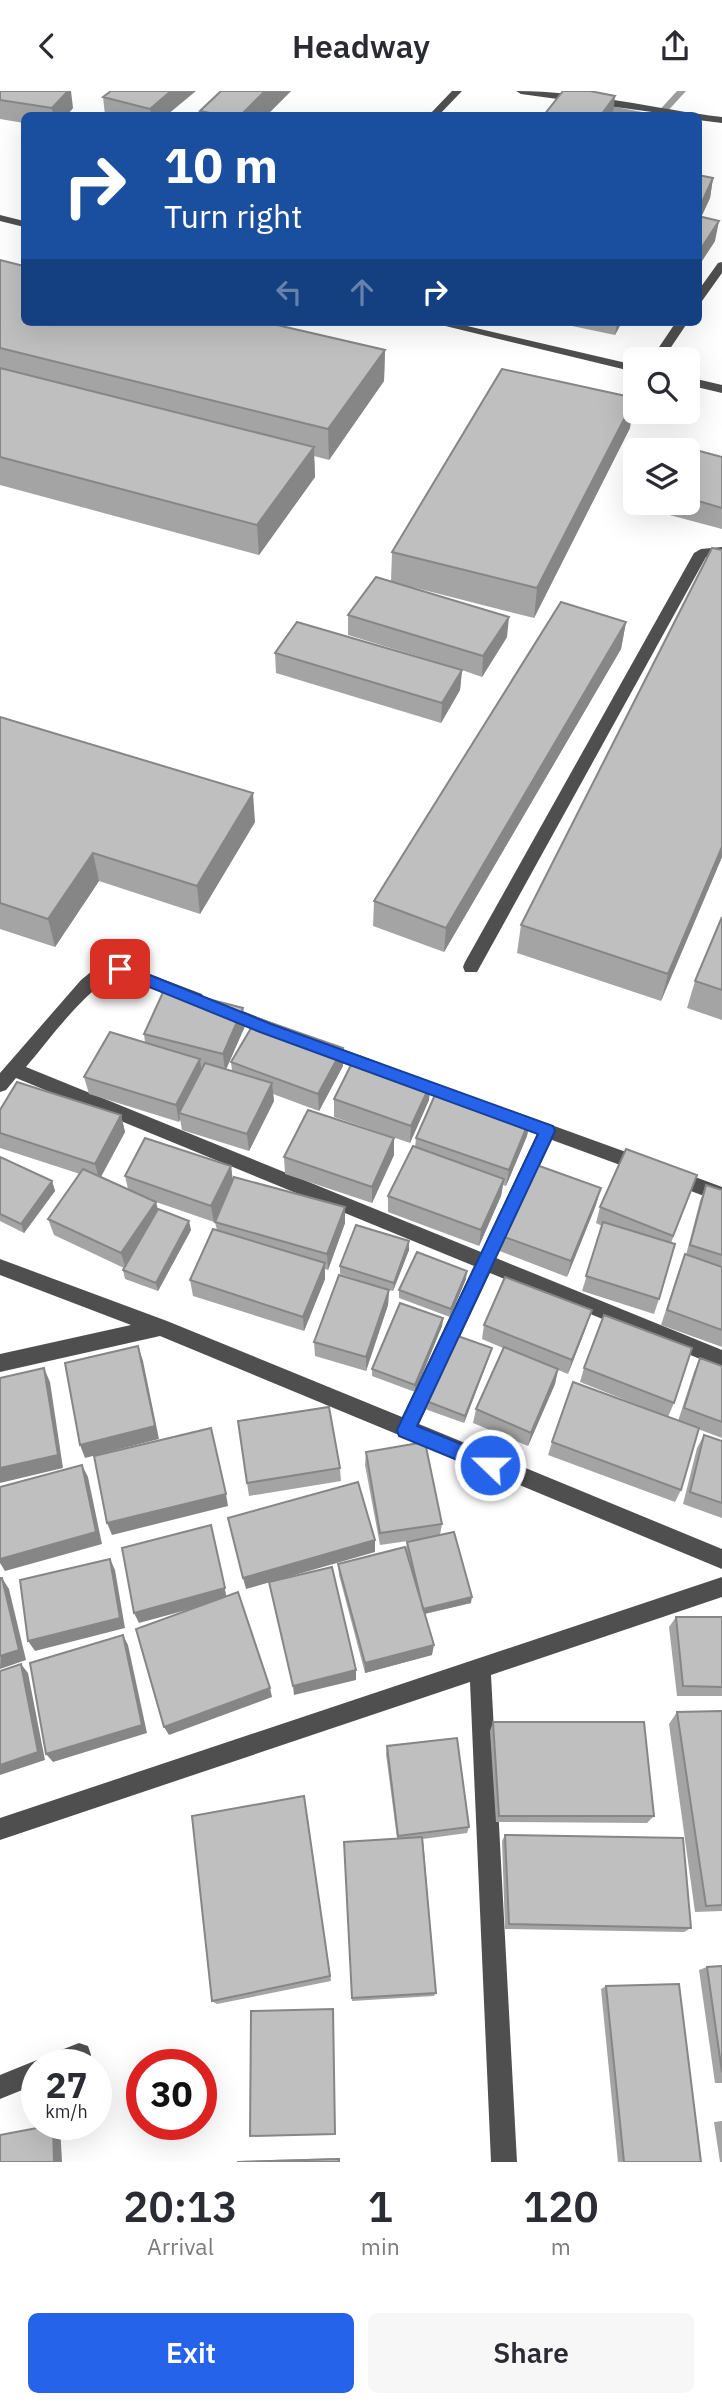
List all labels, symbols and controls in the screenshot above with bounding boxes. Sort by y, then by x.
text: Headway [292,25,430,67]
icon: back [28,27,66,65]
icon: share [656,27,694,65]
text: 10 m [164,133,278,196]
icon: right [49,140,140,231]
text: Turn right [164,195,302,237]
icon: left [270,273,308,311]
icon: ahead [343,273,381,311]
icon: right [416,273,454,311]
map controls [623,347,700,515]
button: search [623,347,700,424]
button: layers [623,438,700,515]
pin [90,939,150,999]
icon: arrive [101,950,139,988]
position arrow [453,1428,527,1502]
speed limit sign: 30 [126,2049,217,2140]
text: 27 [45,2062,88,2108]
text: km/h [45,2100,88,2123]
text: 20:13 [123,2179,238,2234]
text: 1 [368,2179,393,2234]
text: 120 [523,2179,599,2234]
text: Arrival [147,2231,214,2261]
text: min [361,2231,400,2261]
text: m [551,2231,571,2261]
button: Exit [28,2313,354,2393]
button: Share [368,2313,694,2393]

